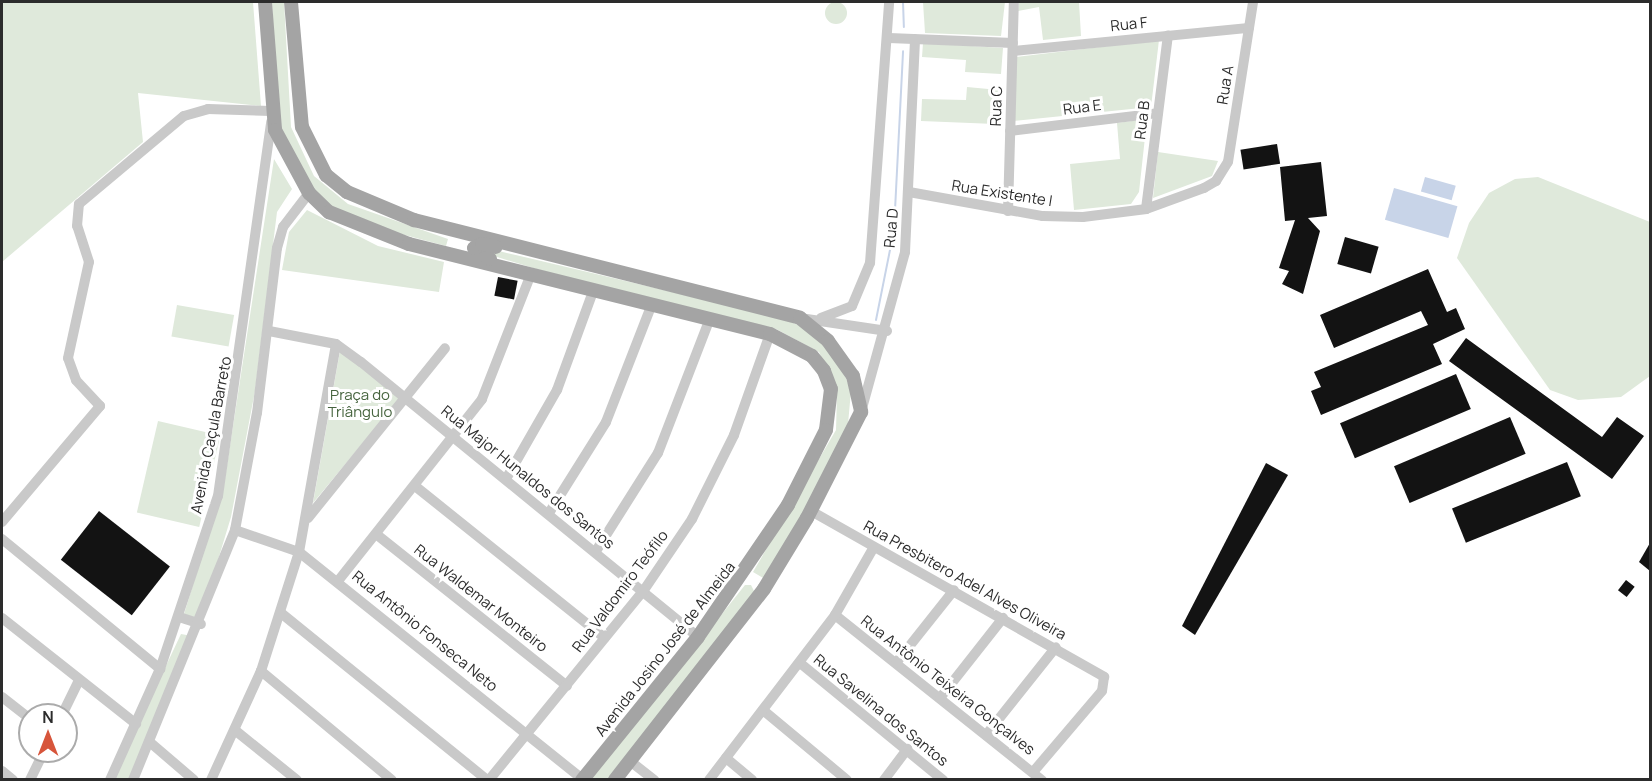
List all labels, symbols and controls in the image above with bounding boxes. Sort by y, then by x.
street label: Rua F [1110,13,1148,35]
street label: Rua A [1213,64,1237,106]
street label: Rua C [986,85,1006,127]
street label: Rua E [1062,96,1102,118]
street label: Rua B [1131,100,1153,140]
street label: Rua Existente I [950,176,1054,210]
street label: Rua D [880,207,902,249]
street label: Avenida Caçula Barreto [187,355,235,515]
park label: Praça do Triângulo [328,385,392,420]
street label: Rua Major Hunaldos dos Santos [438,402,618,552]
street label: Rua Presbitero Adel Alves Oliveira [860,517,1070,643]
street label: Rua Valdomiro Teófilo [568,527,672,655]
street label: Rua Waldemar Monteiro [411,540,551,656]
street label: Avenida Josino José de Almeida [591,558,739,740]
street label: Rua Antônio Fonseca Neto [349,567,501,695]
street label: Rua Antônio Teixeira Gonçalves [857,612,1039,758]
street label: Rua Savelina dos Santos [810,650,952,770]
north arrow [18,703,78,763]
text: N [42,706,54,728]

